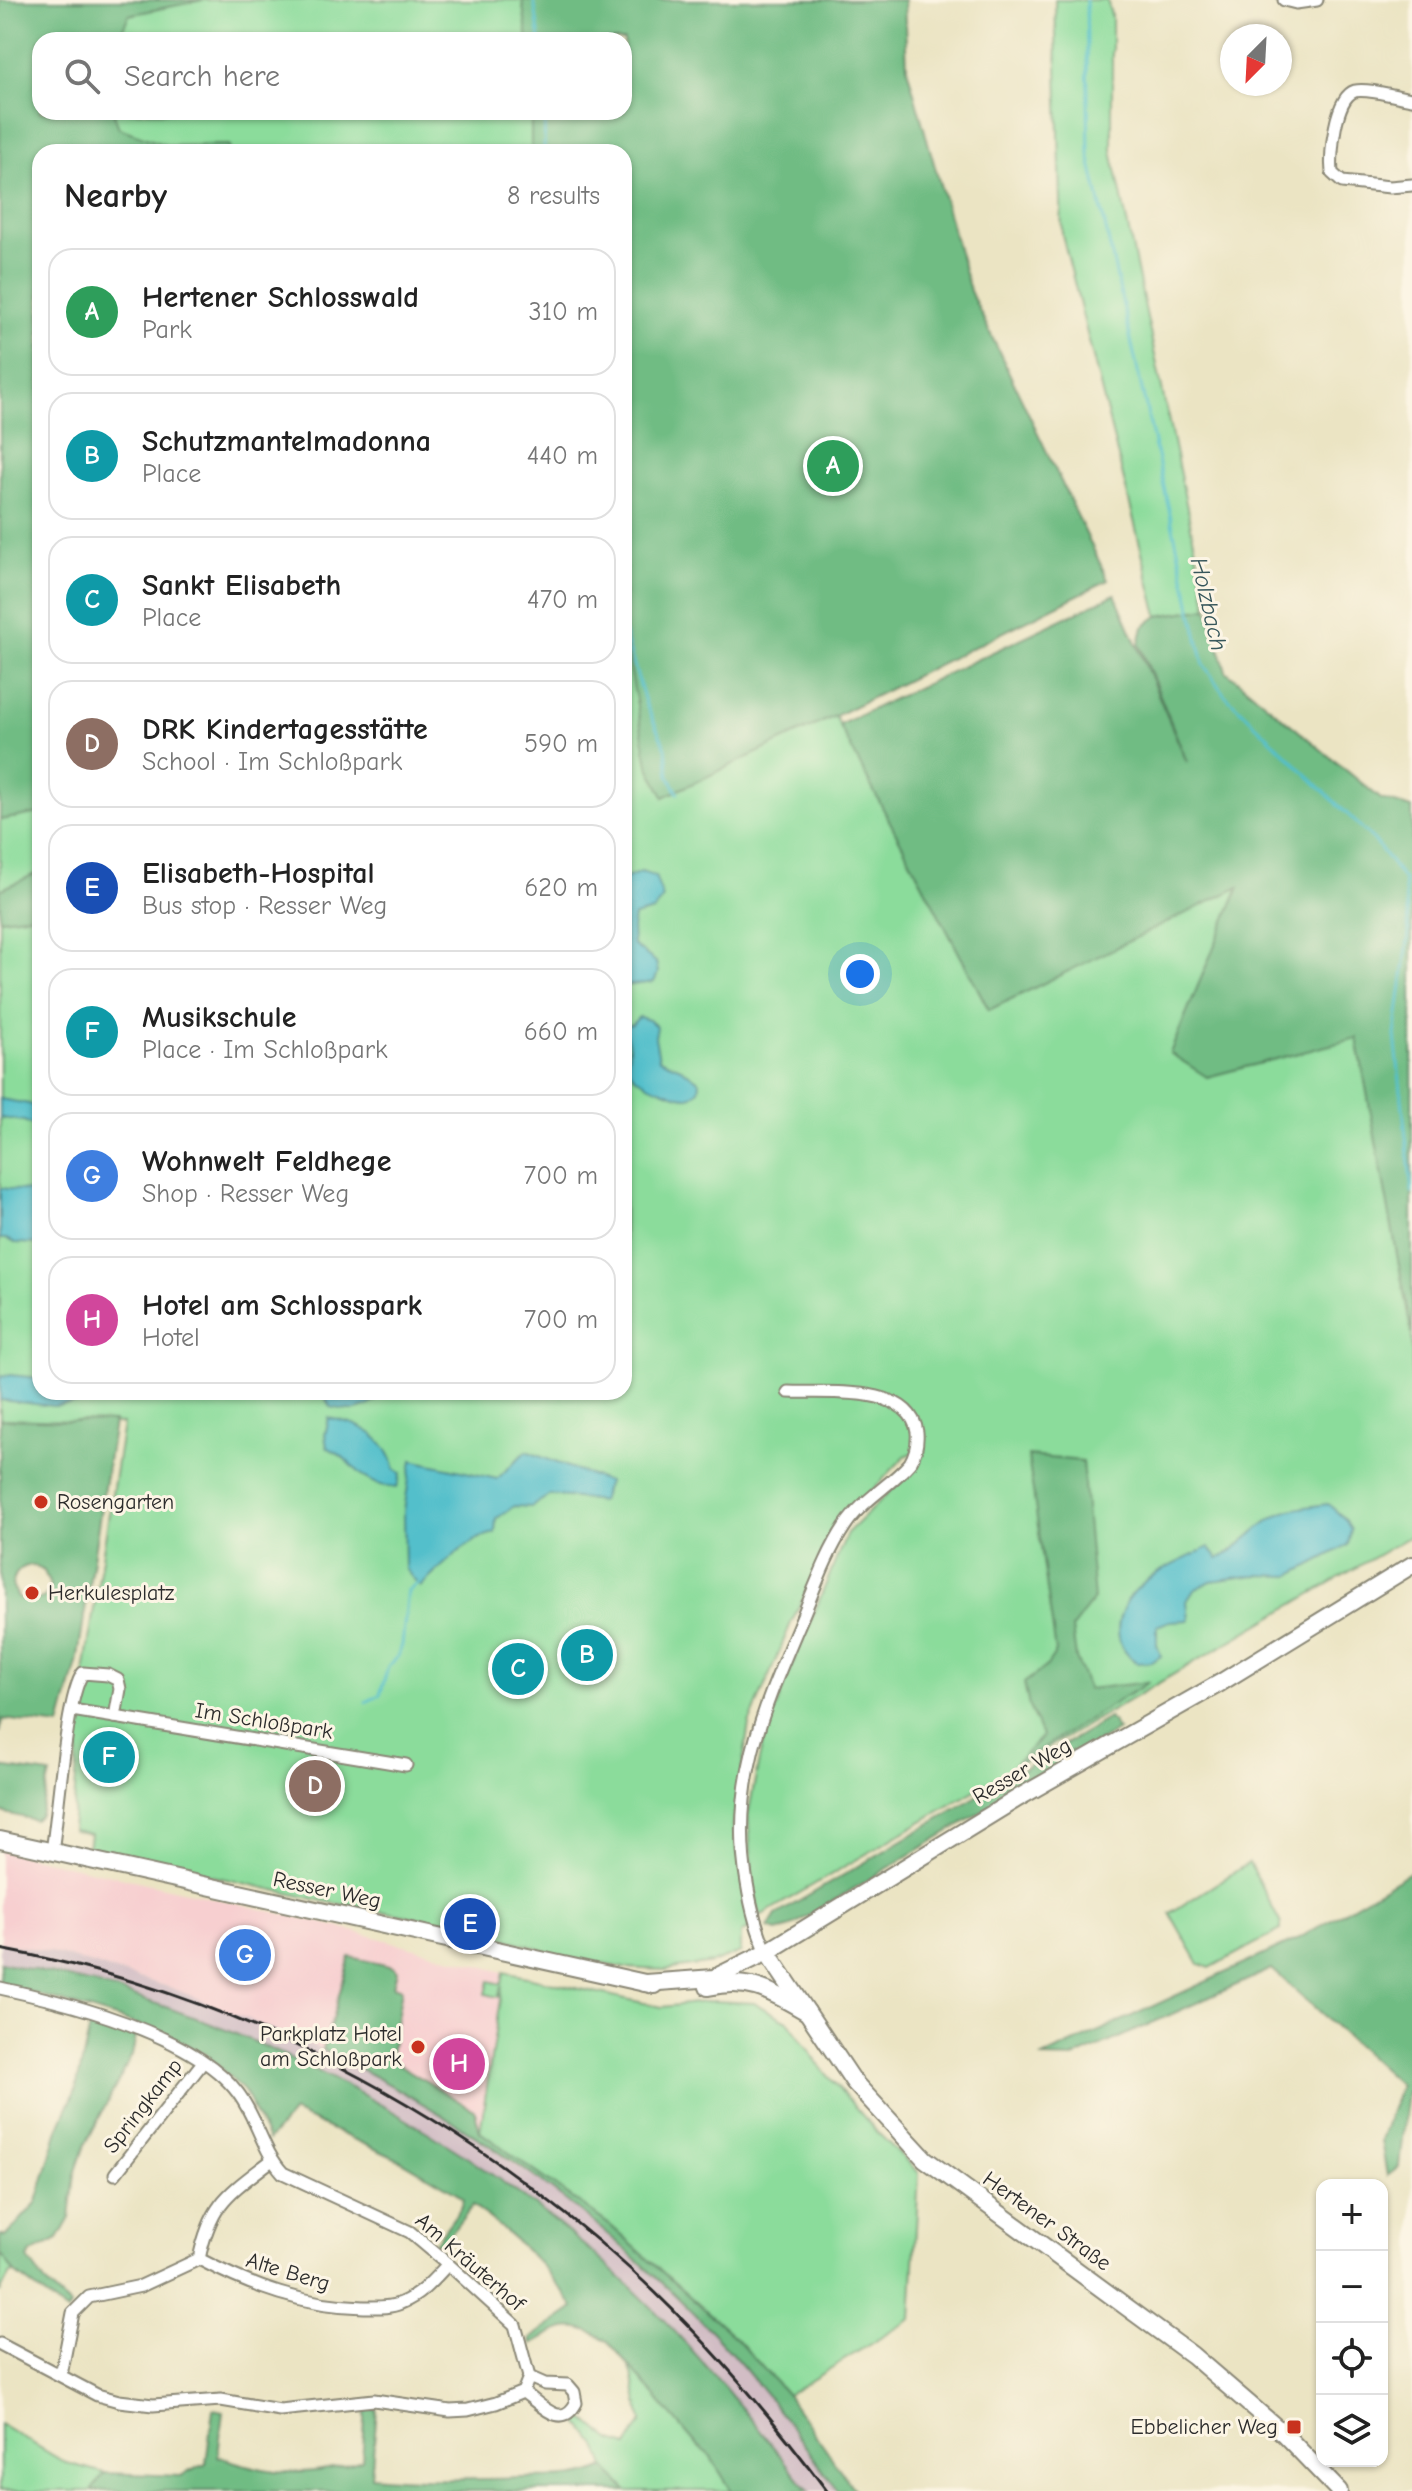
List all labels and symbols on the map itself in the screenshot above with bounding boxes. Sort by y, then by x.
north arrow [1220,24,1292,96]
pin: A [807,436,859,496]
water label: Holzbach [1185,555,1233,653]
your location [840,954,880,994]
place label: Rosengarten [57,1489,174,1515]
marker: Rosengarten [32,1493,50,1511]
place label: Herkulesplatz [48,1580,175,1606]
marker: Herkulesplatz [23,1584,41,1602]
pin: B [561,1625,613,1685]
pin: C [492,1639,544,1699]
street label: Im Schloßpark [193,1697,335,1745]
pin: F [83,1727,135,1787]
street label: Resser Weg [968,1732,1076,1810]
pin: D [289,1756,341,1816]
street label: Resser Weg [271,1866,383,1914]
pin: E [444,1894,496,1954]
pin: G [219,1925,271,1985]
place label: Parkplatz Hotel am Schloßpark [260,2021,402,2072]
pin: H [433,2034,485,2094]
marker: Parkplatz Hotel am Schloßpark [409,2038,427,2056]
street label: Springkamp [98,2054,188,2158]
street label: Hertener Straße [978,2166,1116,2276]
street label: Am Kräuterhof [410,2208,531,2318]
street label: Alte Berg [243,2247,333,2297]
place label: Ebbelicher Weg [1131,2414,1278,2440]
marker: Ebbelicher Weg [1285,2418,1303,2436]

